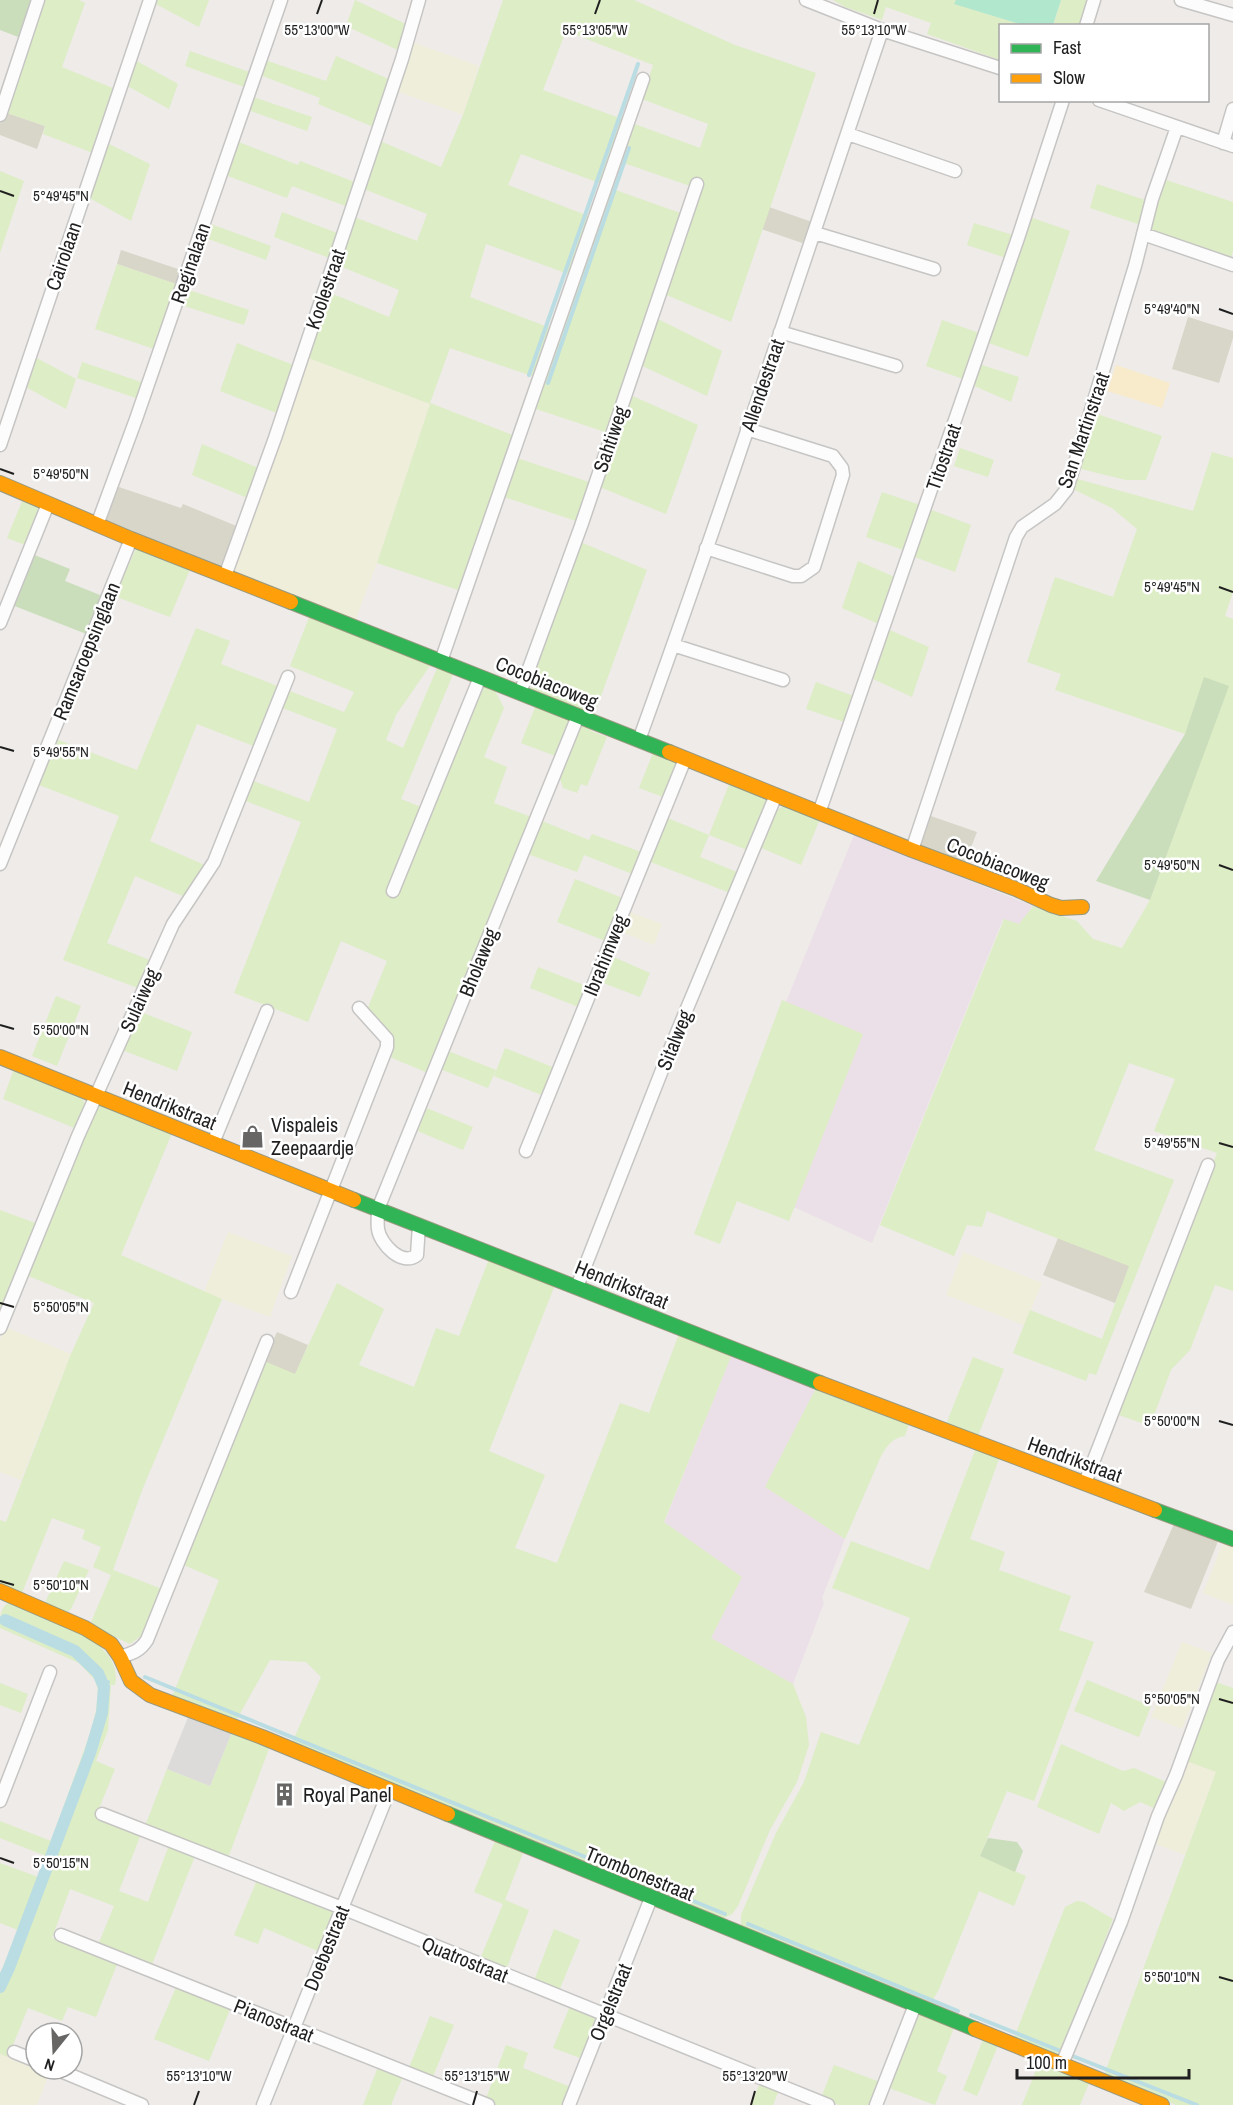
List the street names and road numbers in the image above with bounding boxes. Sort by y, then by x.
street label: Cairolaan [39,218,87,294]
street label: Reginalaan [164,219,216,307]
street label: Koolestraat [299,245,351,333]
street label: Allendestraat [733,335,790,436]
street label: San Martinstraat [1050,368,1116,492]
street label: Sahtiweg [586,402,634,476]
street label: Titostraat [919,420,967,494]
street label: Ramsaroepsinglaan [46,578,126,724]
street label: Cocobiacoweg [492,649,602,715]
street label: Cocobiacoweg [943,830,1053,896]
street label: Ibrahimweg [576,910,634,1000]
street label: Bholaweg [452,924,504,1000]
street label: Sulaiweg [113,964,165,1036]
street label: Sitalweg [650,1006,698,1074]
street label: Hendrikstraat [119,1074,221,1136]
street label: Hendrikstraat [571,1253,673,1315]
street label: Hendrikstraat [1024,1429,1126,1489]
street label: Trombonestraat [582,1839,699,1907]
street label: Doebestraat [297,1901,355,1994]
street label: Quatrostraat [418,1929,513,1989]
street label: Orgelstraat [582,1959,638,2045]
street label: Pianostraat [230,1992,318,2048]

